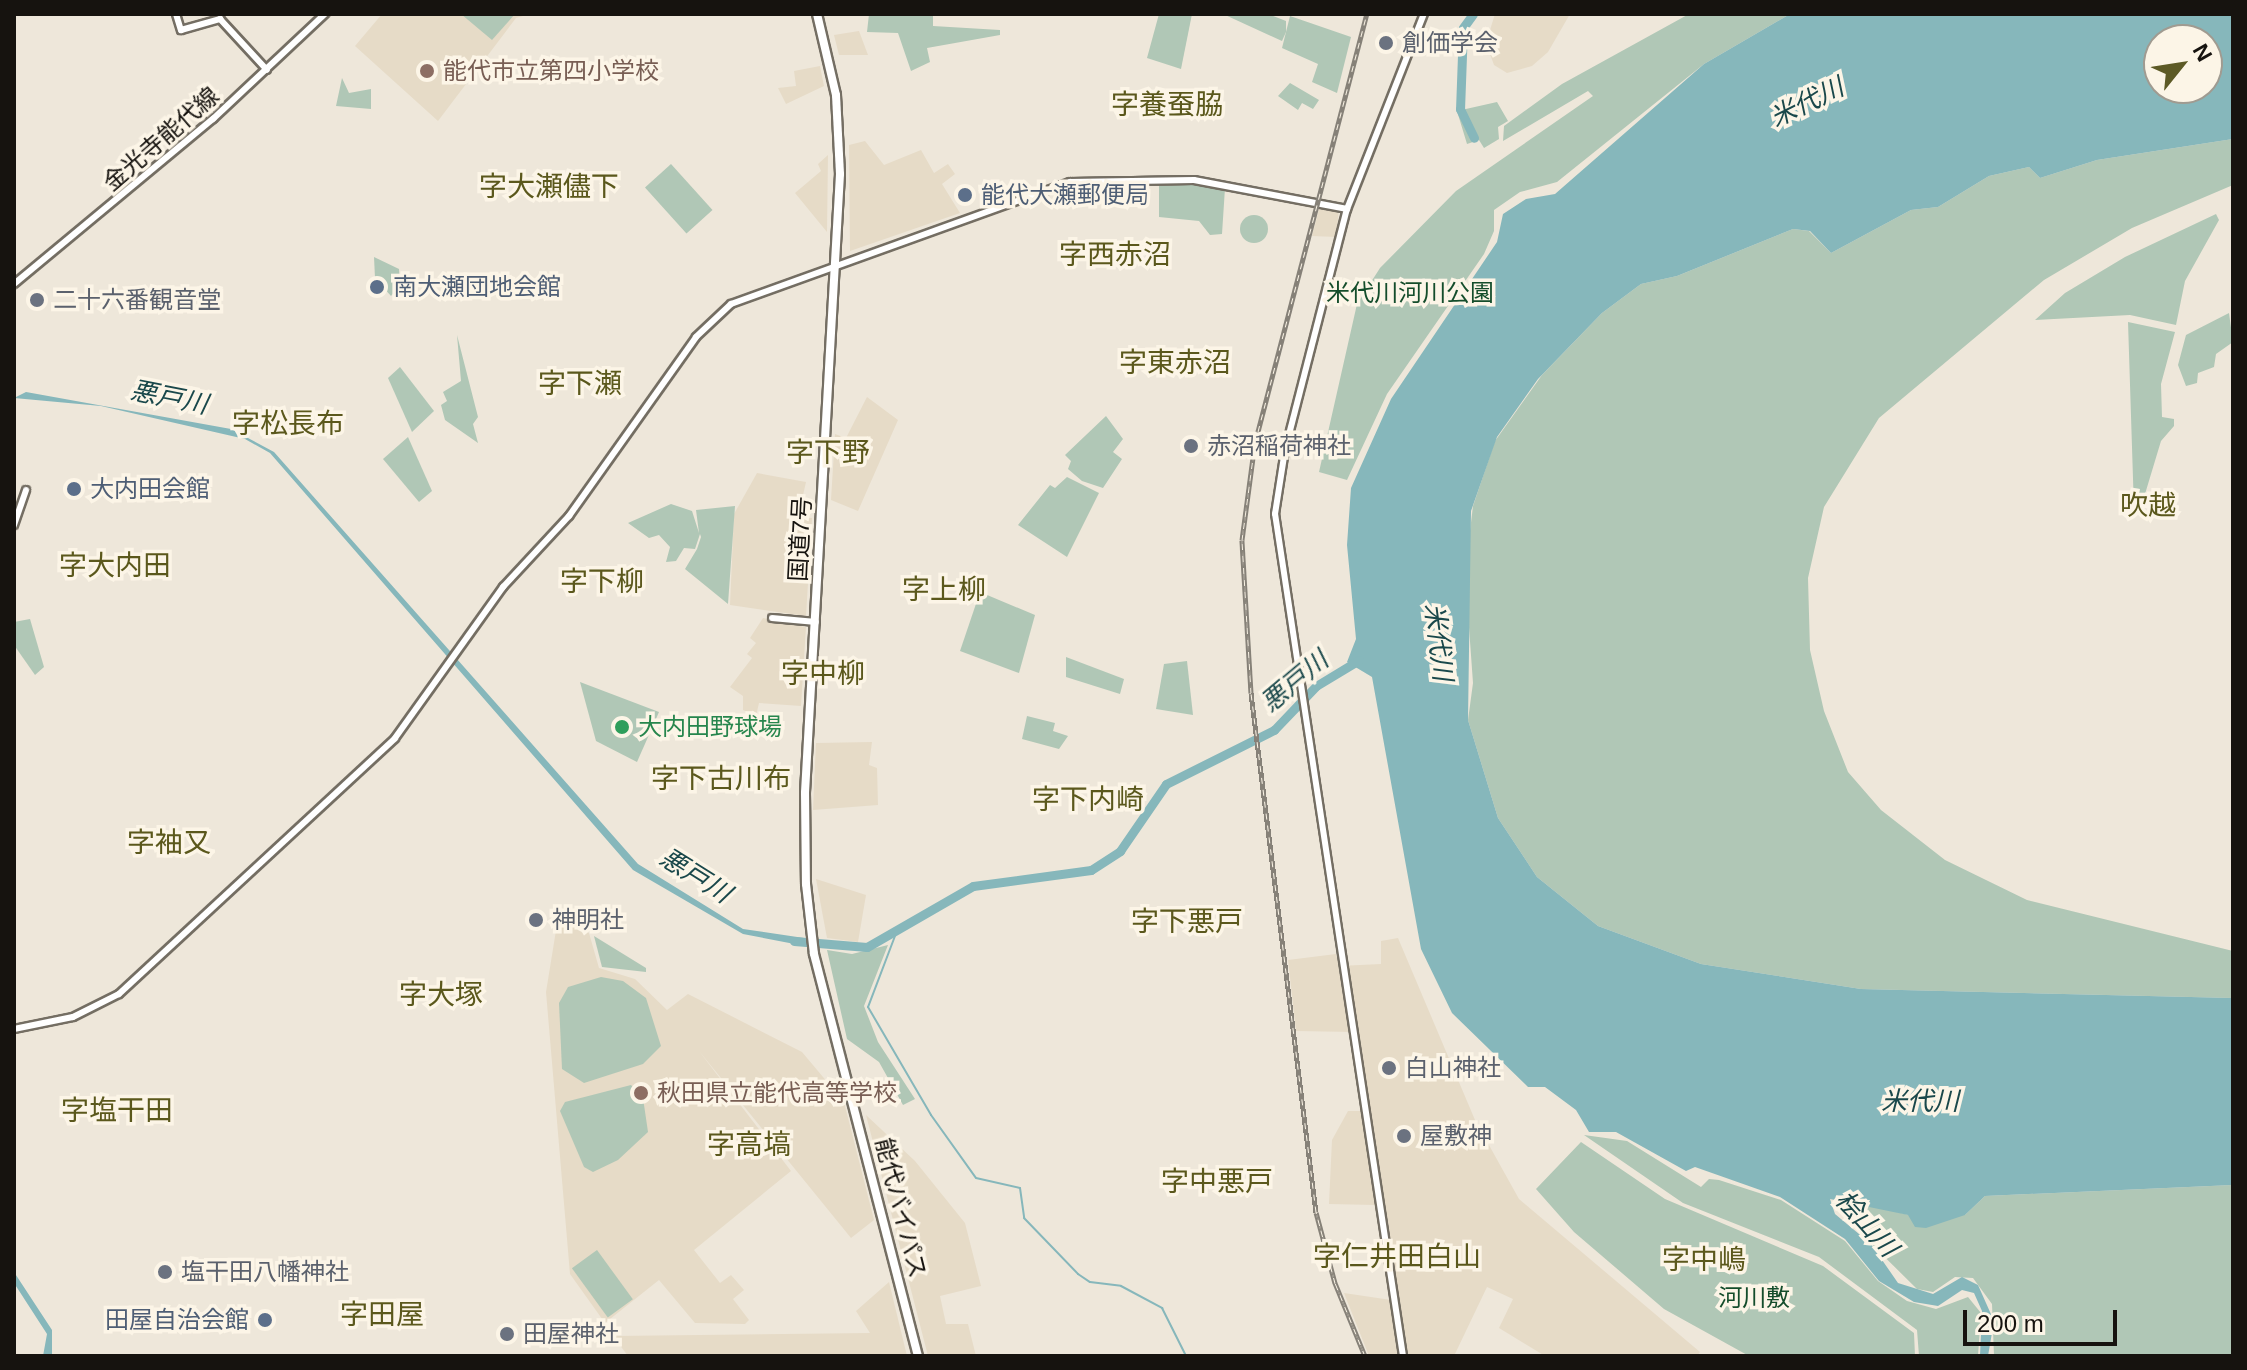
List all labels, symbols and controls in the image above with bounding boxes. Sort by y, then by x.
north arrow [2143,24,2223,104]
place label: 創価学会 [1402,29,1498,57]
marker: 創価学会 [1377,34,1395,52]
text: N [2188,40,2217,66]
place label: 能代市立第四小学校 [443,57,659,85]
marker: 能代市立第四小学校 [418,62,436,80]
water label: 米代川 [1765,72,1849,134]
street label: 金光寺能代線 [97,81,225,197]
district label: 字養蚕脇 [1111,88,1223,122]
district label: 字大瀬儘下 [479,170,619,204]
place label: 能代大瀬郵便局 [981,181,1149,209]
marker: 能代大瀬郵便局 [956,186,974,204]
district label: 字西赤沼 [1059,238,1171,272]
place label: 南大瀬団地会館 [393,273,561,301]
marker: 南大瀬団地会館 [368,278,386,296]
park label: 米代川河川公園 [1326,279,1494,307]
place label: 二十六番観音堂 [53,286,221,314]
marker: 二十六番観音堂 [28,291,46,309]
district label: 字東赤沼 [1119,346,1231,380]
district label: 字下瀬 [538,367,622,401]
water label: 悪戸川 [128,375,210,421]
district label: 字松長布 [232,407,344,441]
place label: 赤沼稲荷神社 [1207,432,1351,460]
district label: 字下野 [786,436,870,470]
marker: 赤沼稲荷神社 [1182,437,1200,455]
place label: 大内田会館 [90,475,210,503]
marker: 大内田会館 [65,480,83,498]
district label: 吹越 [2120,489,2176,523]
street label: 国道7号 [783,496,817,582]
district label: 字大内田 [59,549,171,583]
district label: 字下柳 [560,565,644,599]
district label: 字上柳 [902,573,986,607]
water label: 米代川 [1418,601,1458,683]
water label: 悪戸川 [1255,645,1335,719]
district label: 字中柳 [781,657,865,691]
place label: 大内田野球場 [638,713,782,741]
marker: 大内田野球場 [613,718,631,736]
district label: 字下古川布 [651,762,791,796]
district label: 字下内崎 [1032,783,1144,817]
district label: 字袖又 [127,826,211,860]
water label: 悪戸川 [654,842,736,910]
district label: 字下悪戸 [1131,905,1243,939]
place label: 神明社 [552,906,624,934]
marker: 神明社 [527,911,545,929]
district label: 字大塚 [399,978,483,1012]
place label: 白山神社 [1405,1054,1501,1082]
marker: 白山神社 [1380,1059,1398,1077]
place label: 秋田県立能代高等学校 [657,1079,897,1107]
marker: 秋田県立能代高等学校 [632,1084,650,1102]
water label: 米代川 [1881,1086,1959,1118]
district label: 字塩干田 [61,1094,173,1128]
place label: 屋敷神 [1420,1122,1492,1150]
marker: 屋敷神 [1395,1127,1413,1145]
district label: 字高塙 [707,1128,791,1162]
street label: 能代バイパス [870,1135,932,1281]
district label: 字中悪戸 [1161,1165,1273,1199]
water label: 桧山川 [1828,1185,1904,1263]
district label: 字仁井田白山 [1313,1240,1481,1274]
district label: 字中嶋 [1662,1243,1746,1277]
place label: 塩干田八幡神社 [181,1258,349,1286]
marker: 塩干田八幡神社 [156,1263,174,1281]
park label: 河川敷 [1718,1284,1790,1312]
scale bar [1967,1294,2121,1344]
district label: 字田屋 [340,1298,424,1332]
place label: 田屋自治会館 [105,1306,249,1334]
text: 200 m [1977,1310,2044,1337]
marker: 田屋自治会館 [256,1311,274,1329]
place label: 田屋神社 [523,1320,619,1348]
marker: 田屋神社 [498,1325,516,1343]

